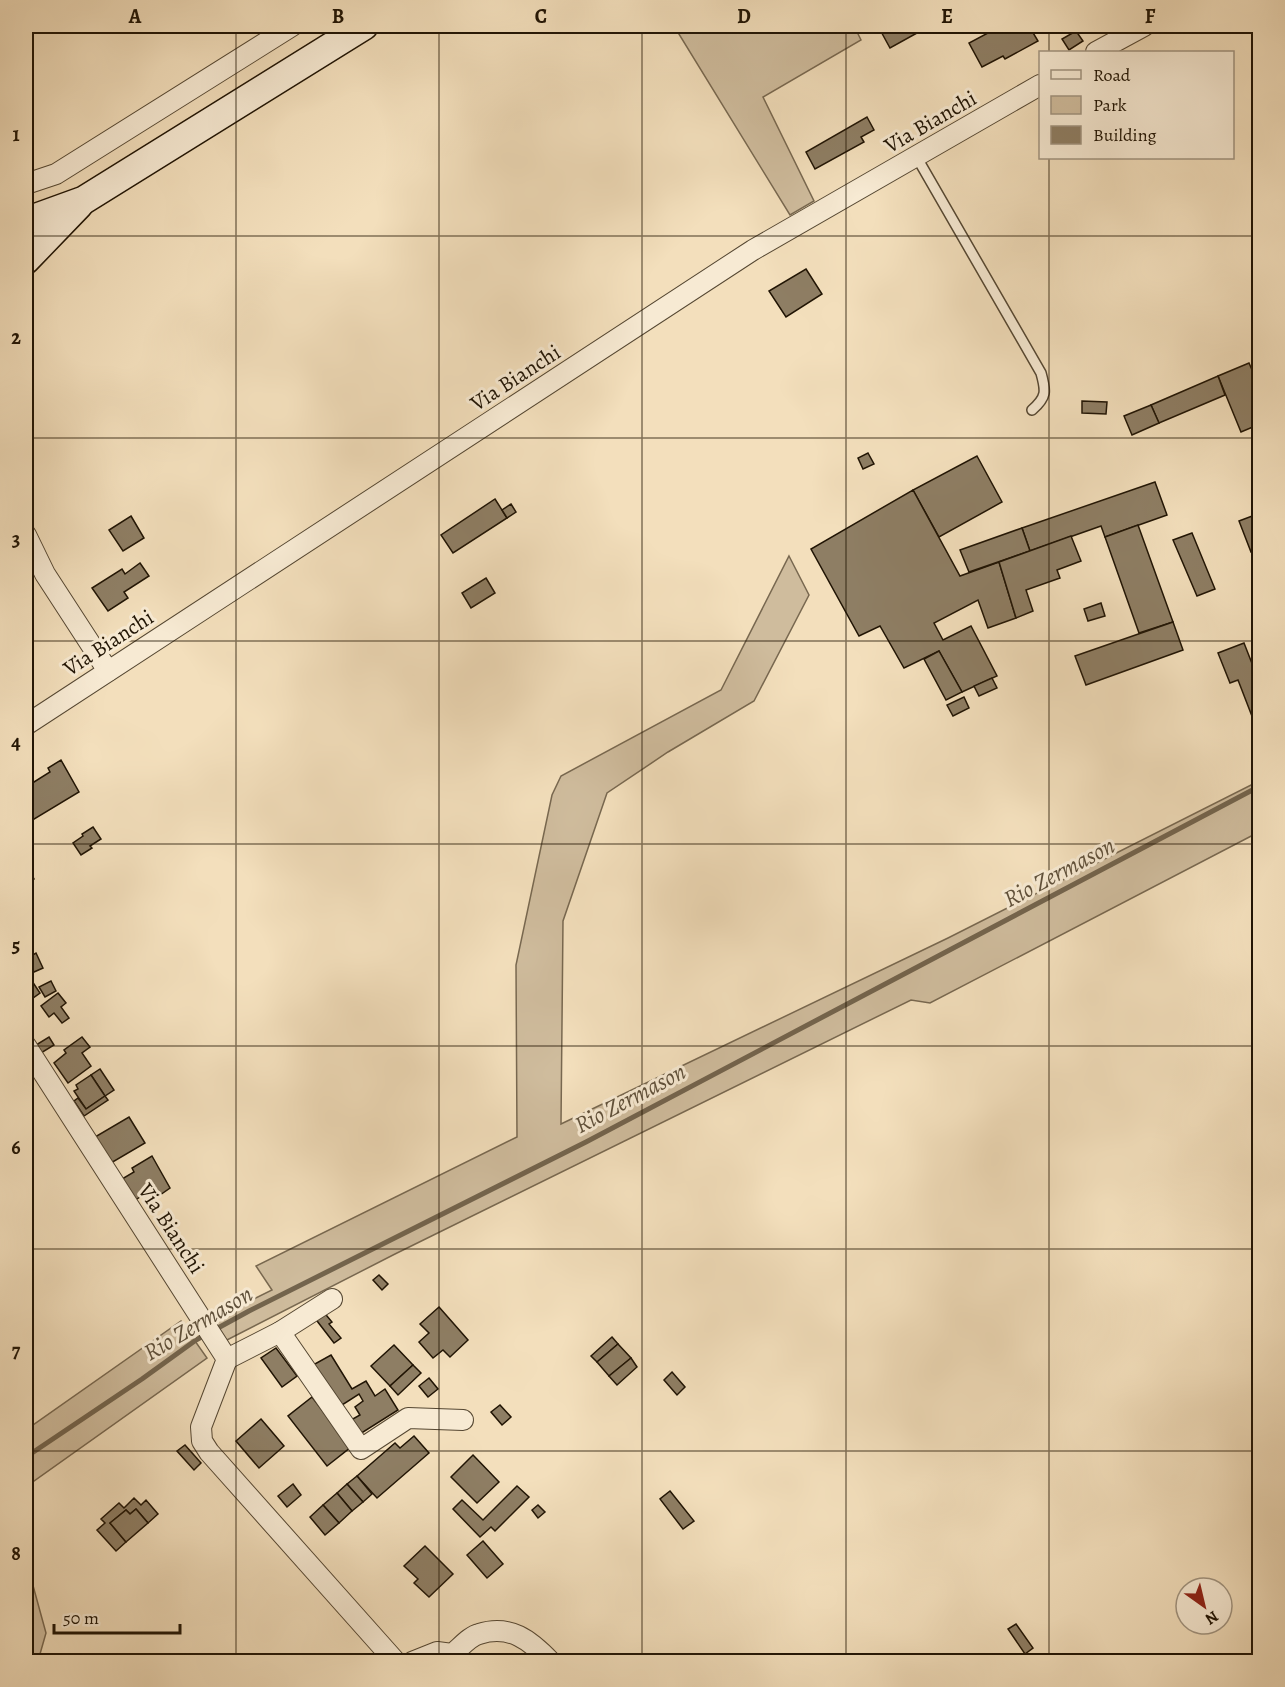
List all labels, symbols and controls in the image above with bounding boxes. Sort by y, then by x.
text: A [128,3,142,30]
text: B [332,3,344,30]
text: C [535,3,547,30]
text: D [737,3,751,30]
text: E [941,3,953,30]
text: F [1145,3,1156,30]
legend [1039,51,1234,159]
text: Road [1093,63,1131,87]
street label: Via Bianchi [878,83,982,161]
text: Park [1093,93,1127,117]
text: 1 [12,121,20,148]
text: Building [1093,123,1157,147]
text: 2 [11,324,21,351]
street label: Via Bianchi [464,337,567,419]
text: 3 [12,526,20,553]
street label: Via Bianchi [57,602,160,684]
text: 4 [11,729,21,756]
water label: Rio Zermason [998,829,1120,915]
text: 5 [12,932,20,959]
water label: Rio Zermason [569,1055,691,1141]
text: 6 [11,1134,21,1161]
street label: Via Bianchi [130,1177,212,1280]
water label: Rio Zermason [137,1278,259,1368]
text: 7 [12,1337,21,1364]
text: 8 [11,1540,21,1567]
north arrow [1174,1576,1234,1636]
scale bar [54,1597,180,1635]
text: N [1201,1605,1223,1630]
text: 50 m [63,1606,99,1630]

